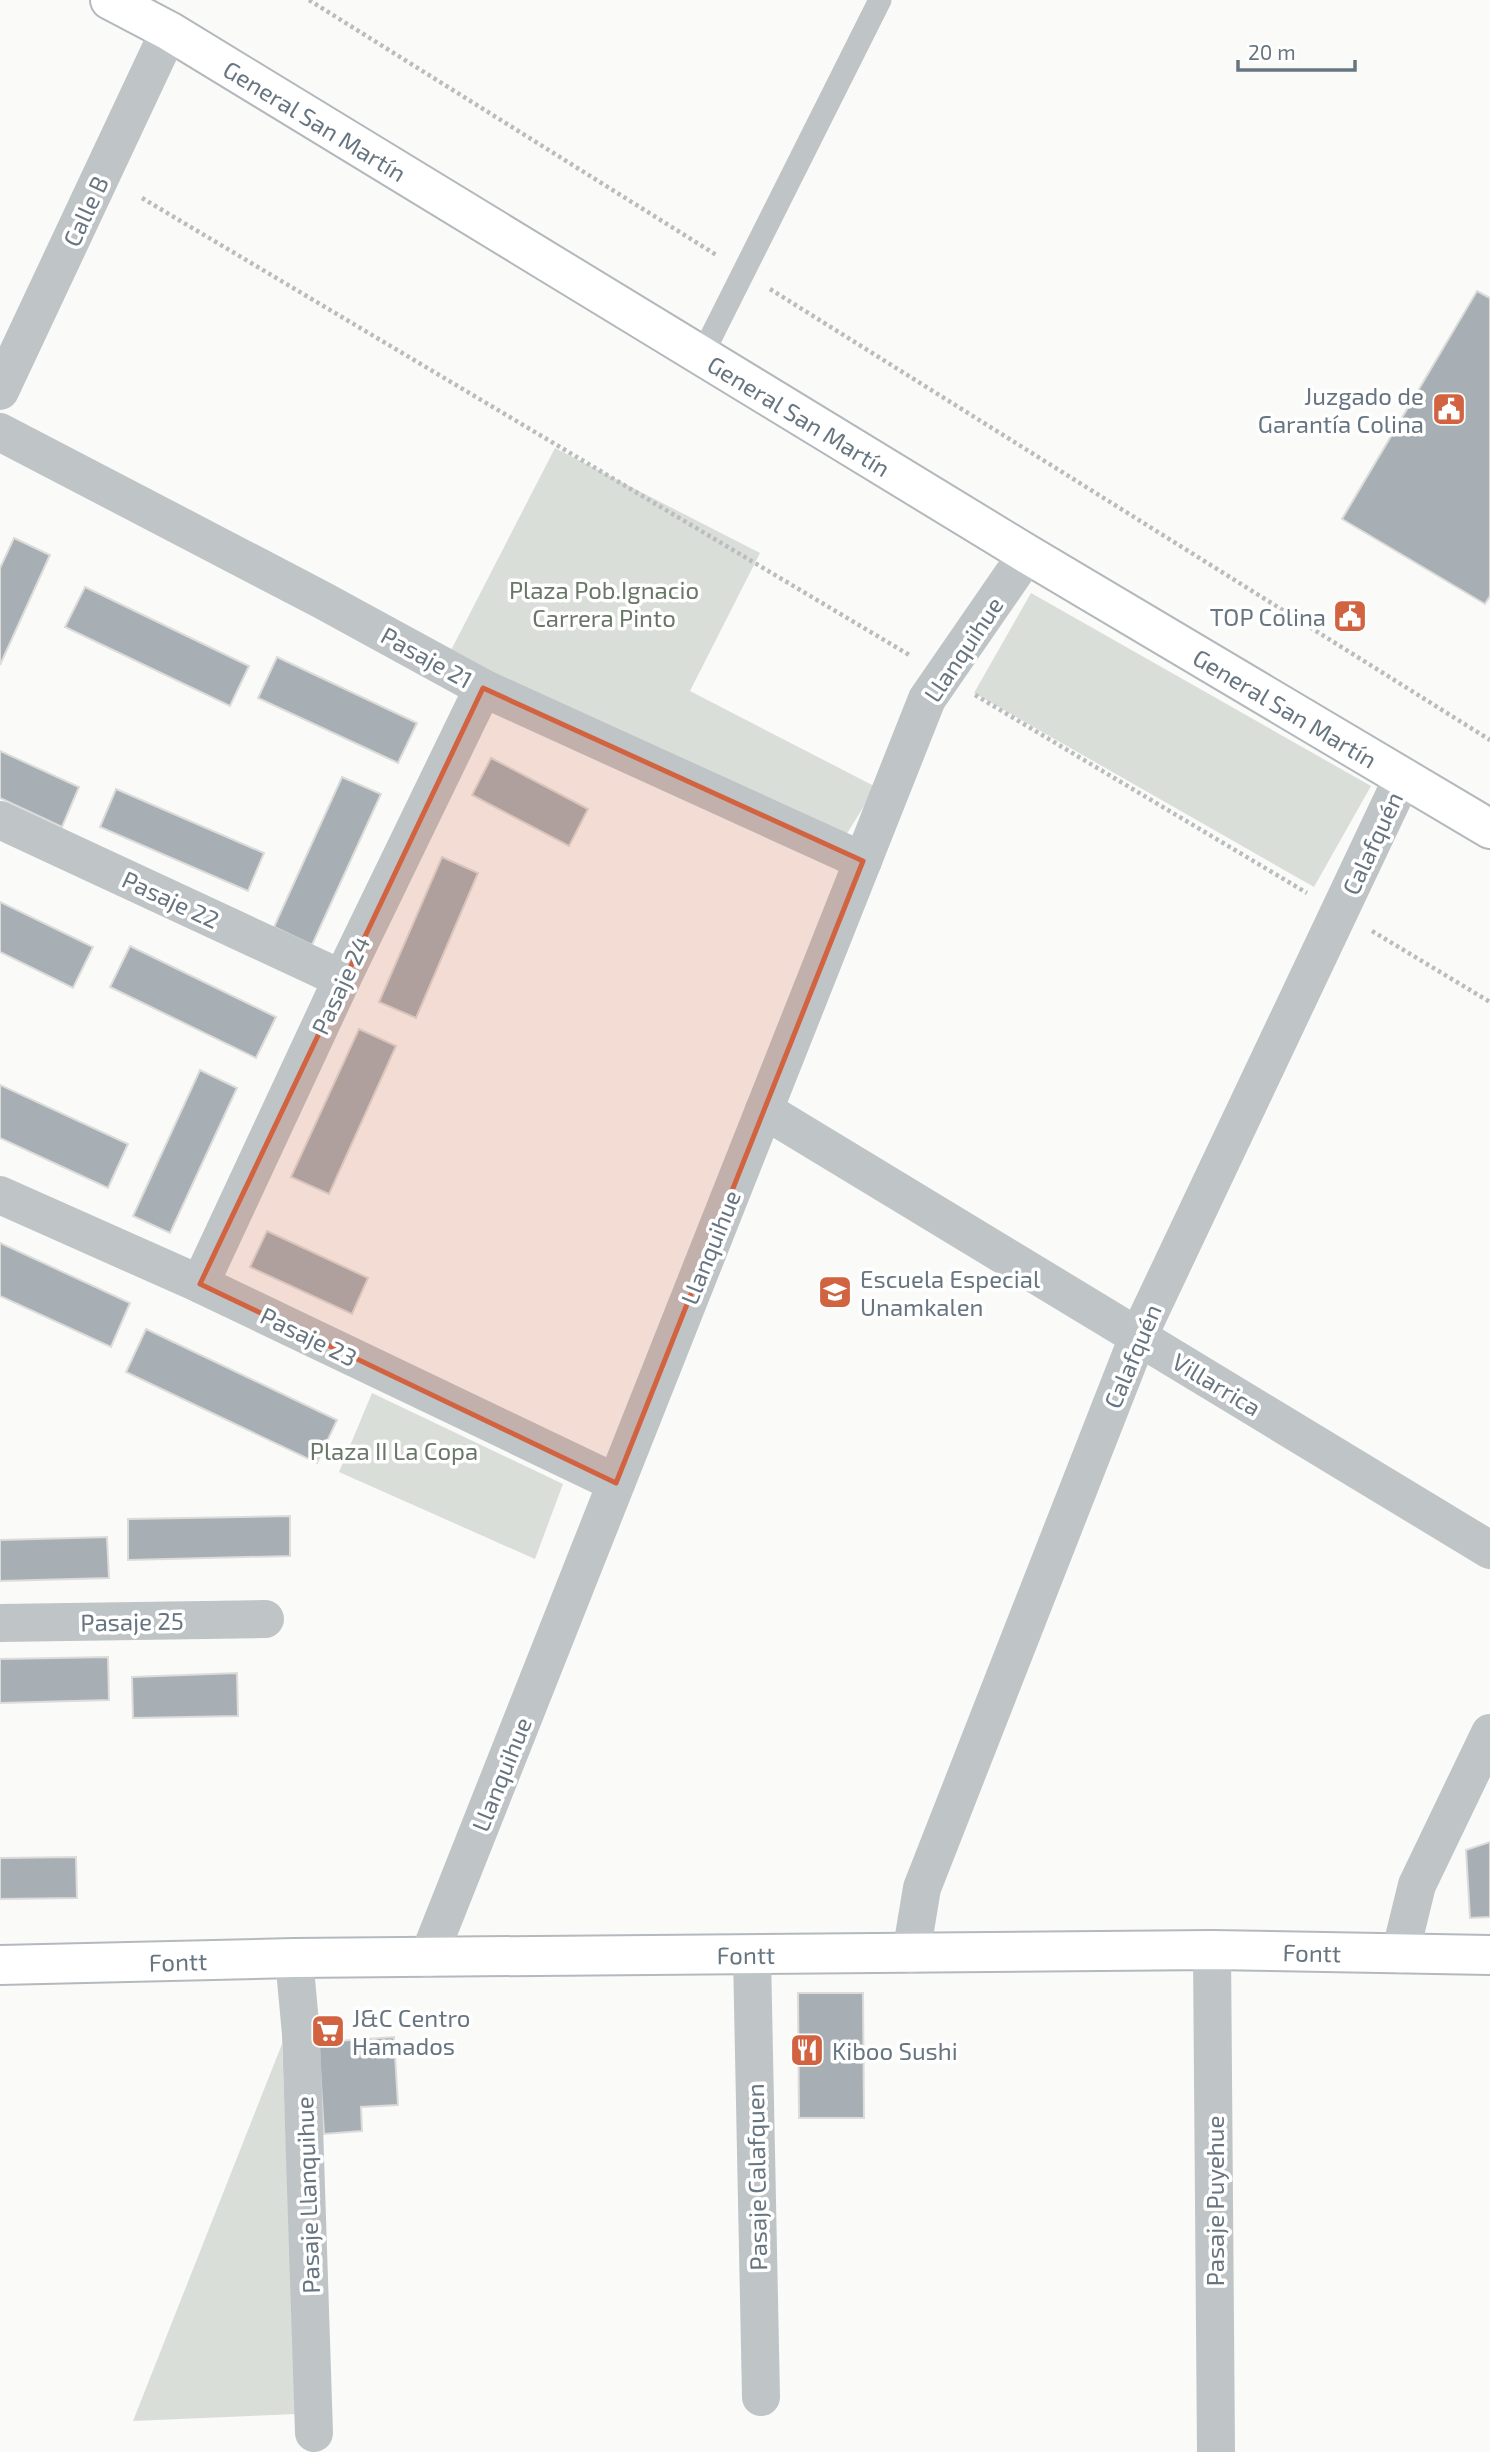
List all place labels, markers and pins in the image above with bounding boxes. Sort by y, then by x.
place label: Juzgado de Garantía Colina [1258,381,1424,438]
public building icon: Juzgado de Garantía Colina [1430,390,1468,428]
public building icon: TOP Colina [1331,597,1369,635]
place label: TOP Colina [1210,602,1326,631]
place label: Escuela Especial Unamkalen [860,1264,1040,1321]
school or university icon: Escuela Especial Unamkalen [816,1273,854,1311]
place label: J&C Centro Hamados [352,2003,470,2060]
supermarket icon: J&C Centro Hamados [309,2012,347,2050]
restaurant icon: Kiboo Sushi [788,2031,826,2069]
place label: Kiboo Sushi [832,2036,958,2065]

